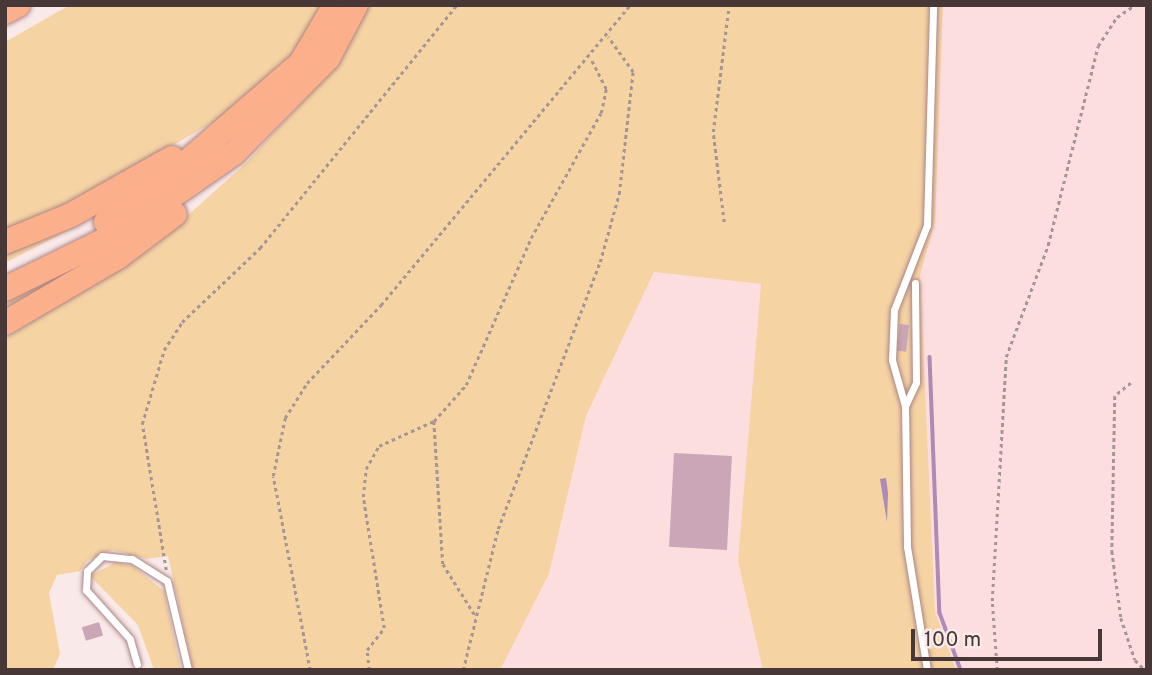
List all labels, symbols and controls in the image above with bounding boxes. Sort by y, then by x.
scale bar [914,616,1105,660]
text: 100 m [924,627,981,654]

